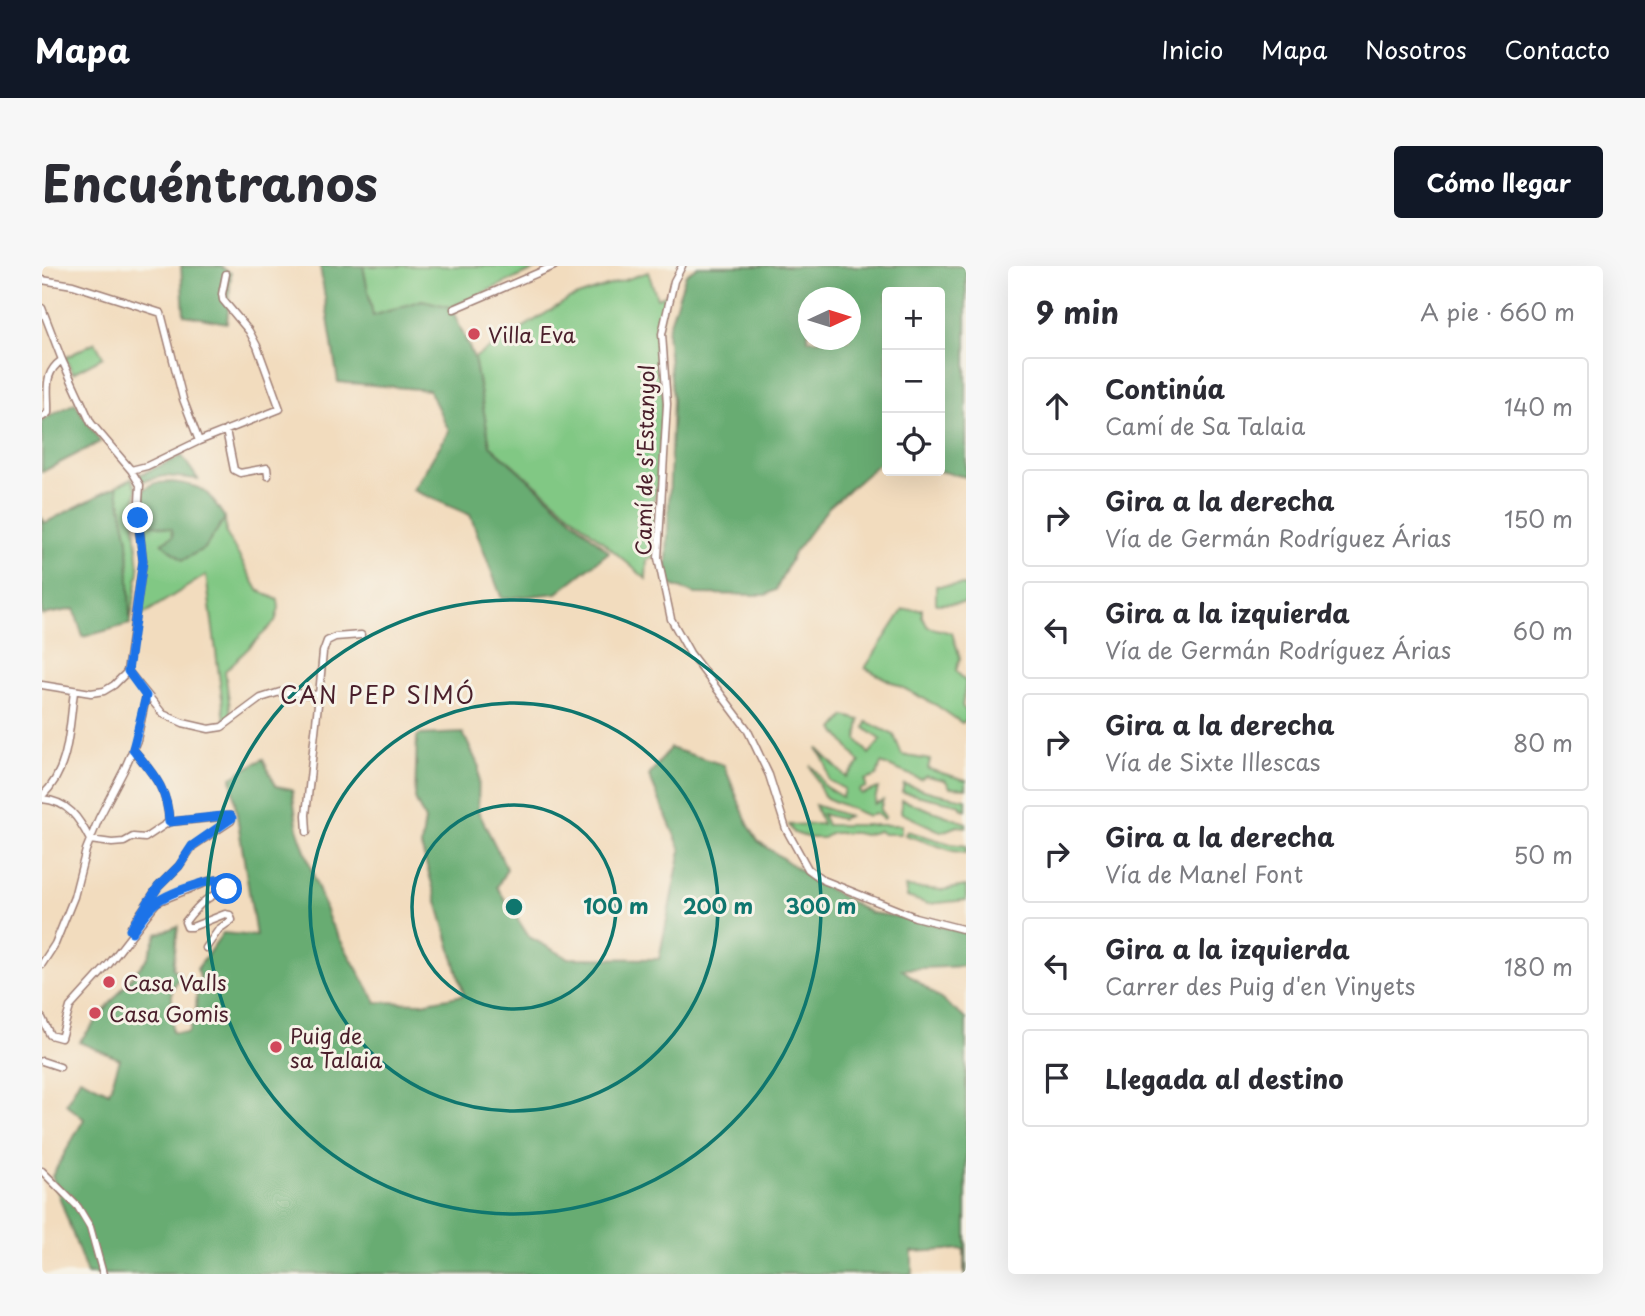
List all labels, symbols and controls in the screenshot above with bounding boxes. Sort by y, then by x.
text: Mapa [35,24,130,74]
text: Inicio [1162,31,1223,67]
text: Mapa [1261,31,1327,67]
text: Nosotros [1365,31,1467,67]
text: Contacto [1505,31,1610,67]
text: Encuéntranos [42,145,378,219]
button: Cómo llegar [1394,146,1603,218]
north arrow [798,287,861,350]
map controls [882,287,945,476]
button: + [882,287,945,350]
text: 9 min [1036,289,1119,334]
text: A pie · 660 m [1420,294,1575,329]
place label: Villa Eva [488,318,576,350]
marker: Villa Eva [466,326,482,342]
button: − [882,350,945,413]
street label: Camí de s'Estanyol [626,364,662,556]
text: Continúa [1105,369,1225,408]
icon: ahead [1038,387,1076,425]
text: 140 m [1504,389,1573,424]
text: Camí de Sa Talaia [1105,408,1305,443]
button: locate [882,413,945,476]
text: Gira a la derecha [1105,481,1335,520]
icon: right [1038,499,1076,537]
text: 150 m [1504,501,1573,536]
route end [122,502,153,533]
text: Vía de Germán Rodríguez Árias [1105,520,1451,555]
text: Gira a la izquierda [1105,593,1350,632]
icon: left [1038,611,1076,649]
text: 60 m [1513,613,1573,648]
text: Vía de Germán Rodríguez Árias [1105,632,1451,667]
district label: CAN PEP SIMÓ [280,677,476,712]
text: Gira a la derecha [1105,705,1335,744]
icon: right [1038,723,1076,761]
text: 80 m [1513,725,1573,760]
text: Vía de Sixte Illescas [1105,744,1320,779]
text: Gira a la derecha [1105,817,1335,856]
icon: right [1038,835,1076,873]
text: 50 m [1513,837,1573,872]
text: Vía de Manel Font [1105,856,1303,891]
route start [211,873,242,904]
text: 100 m [583,889,649,921]
text: 200 m [683,889,753,921]
text: 300 m [786,889,856,921]
centre of rings [502,895,526,919]
text: Gira a la izquierda [1105,929,1350,968]
icon: left [1038,947,1076,985]
text: 180 m [1504,949,1573,984]
place label: Casa Valls [123,966,226,998]
text: Carrer des Puig d'en Vinyets [1105,968,1415,1003]
marker: Casa Valls [101,974,117,990]
place label: Casa Gomis [109,997,229,1029]
marker: Casa Gomis [87,1005,103,1021]
place label: Puig de sa Talaia [290,1019,383,1075]
marker: Puig de sa Talaia [268,1039,284,1055]
icon: arrive [1038,1059,1076,1097]
text: Llegada al destino [1105,1059,1344,1098]

